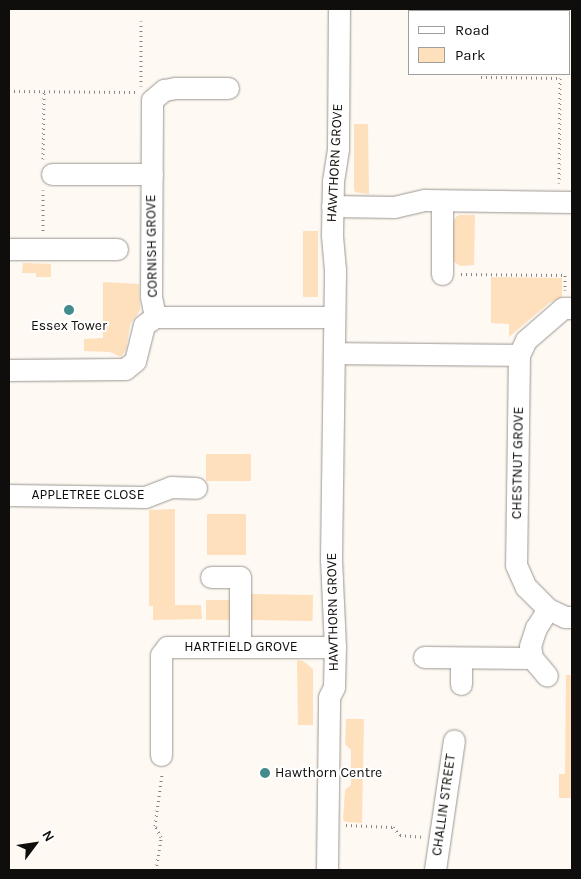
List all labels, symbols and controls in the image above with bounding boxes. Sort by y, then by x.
legend [408,10,571,75]
text: Road [455,21,490,39]
text: Park [455,46,485,64]
street label: HAWTHORN GROVE [324,103,346,223]
street label: CORNISH GROVE [143,194,161,298]
marker: Essex Tower [63,304,75,316]
place label: Essex Tower [31,318,107,334]
street label: CHESTNUT GROVE [509,407,527,519]
street label: APPLETREE CLOSE [31,487,145,503]
street label: HAWTHORN GROVE [324,553,342,671]
street label: HARTFIELD GROVE [184,639,298,655]
street label: CHALLIN STREET [429,753,459,857]
place label: Hawthorn Centre [275,765,382,781]
marker: Hawthorn Centre [259,767,271,779]
north arrow [10,819,60,869]
text: N [38,827,58,845]

